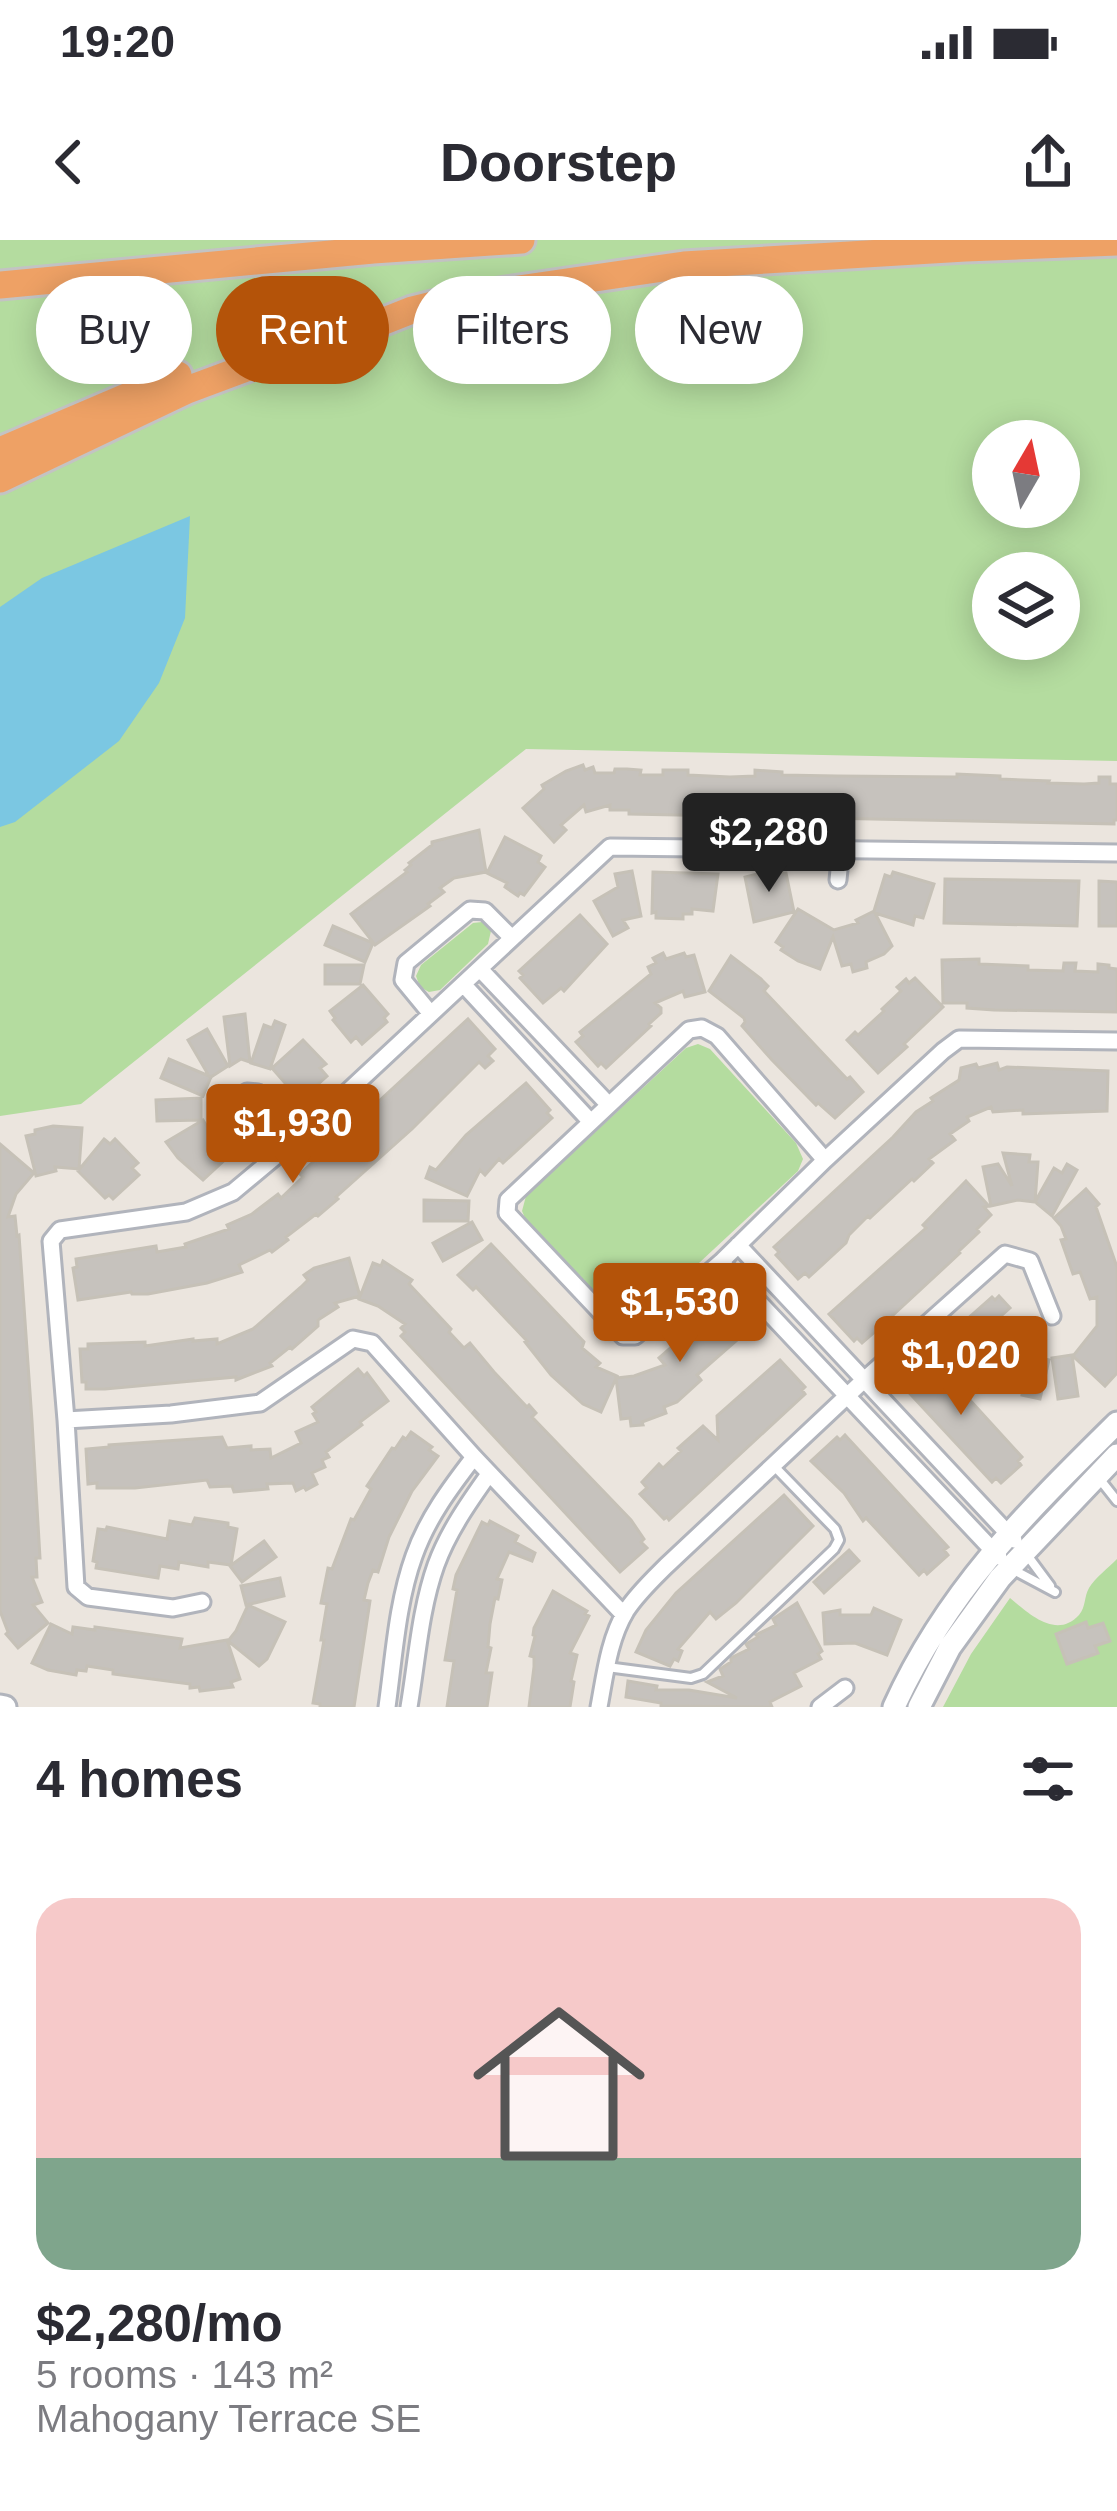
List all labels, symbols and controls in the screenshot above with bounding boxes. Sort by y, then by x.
text: 19:20 [60,16,175,67]
icon: back [36,129,102,195]
icon: share [1015,129,1081,195]
text: Doorstep [440,132,677,192]
chip: Buy [36,276,192,384]
chip: Rent [216,276,389,384]
chip: Filters [413,276,611,384]
chip: New [635,276,803,384]
north arrow [972,420,1080,528]
map controls [972,420,1080,660]
button: layers [972,552,1080,660]
pin: $2,280 [671,793,867,895]
text: $2,280 [709,810,829,853]
pin: $1,930 [195,1084,391,1186]
text: $1,930 [233,1101,353,1144]
pin: $1,530 [582,1263,778,1365]
text: $1,530 [620,1280,740,1323]
pin: $1,020 [863,1316,1059,1418]
text: $1,020 [901,1333,1021,1376]
icon: filters [1015,1746,1081,1812]
text: 4 homes [36,1751,243,1808]
icon: home [451,1976,667,2192]
text: $2,280/mo [36,2295,283,2352]
text: 5 rooms · 143 m² [36,2353,333,2396]
text: Mahogany Terrace SE [36,2397,421,2440]

